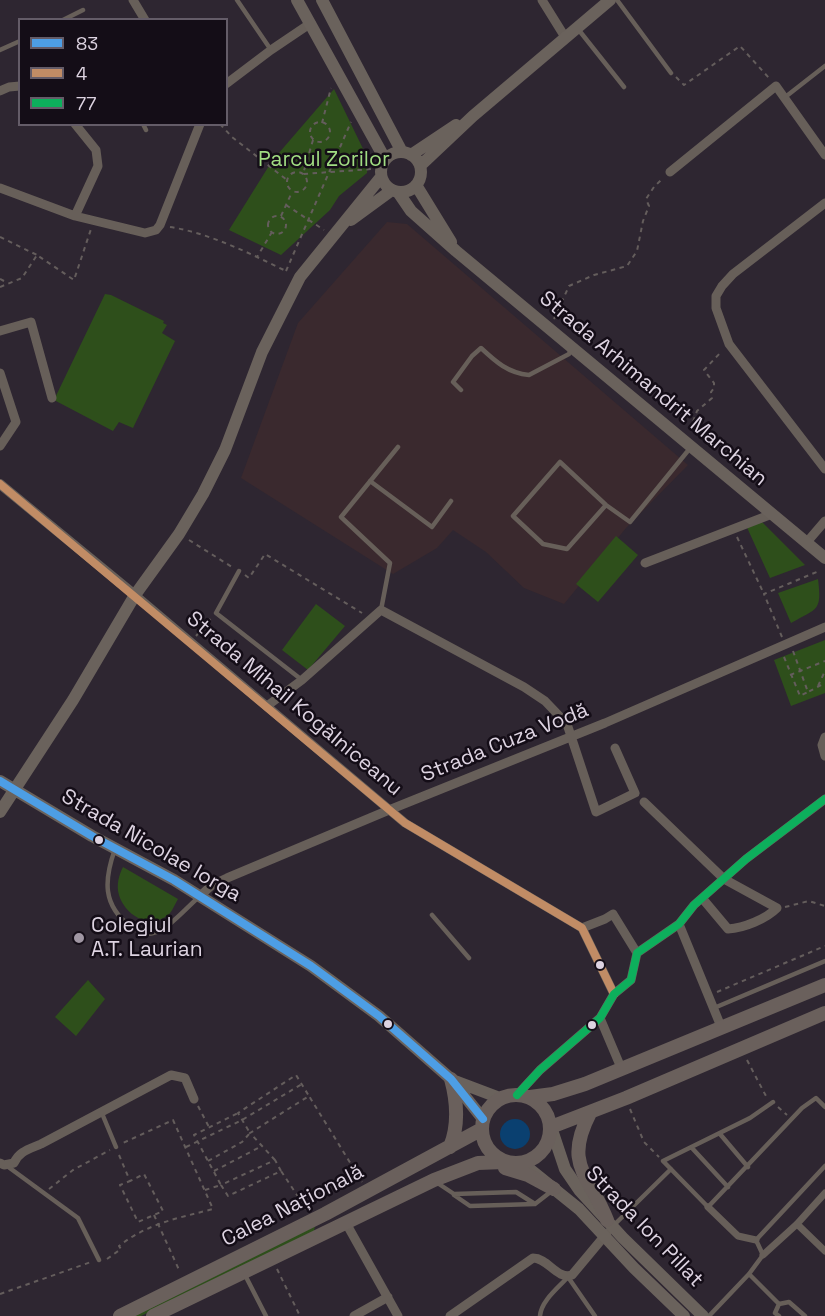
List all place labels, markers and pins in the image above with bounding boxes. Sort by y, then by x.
unlabelled marker [93,834,105,846]
place label: Colegiul A.T. Laurian [91,913,203,963]
marker: Colegiul A.T. Laurian [72,931,86,945]
unlabelled marker [594,959,606,971]
unlabelled marker [382,1018,394,1030]
unlabelled marker [586,1019,598,1031]

